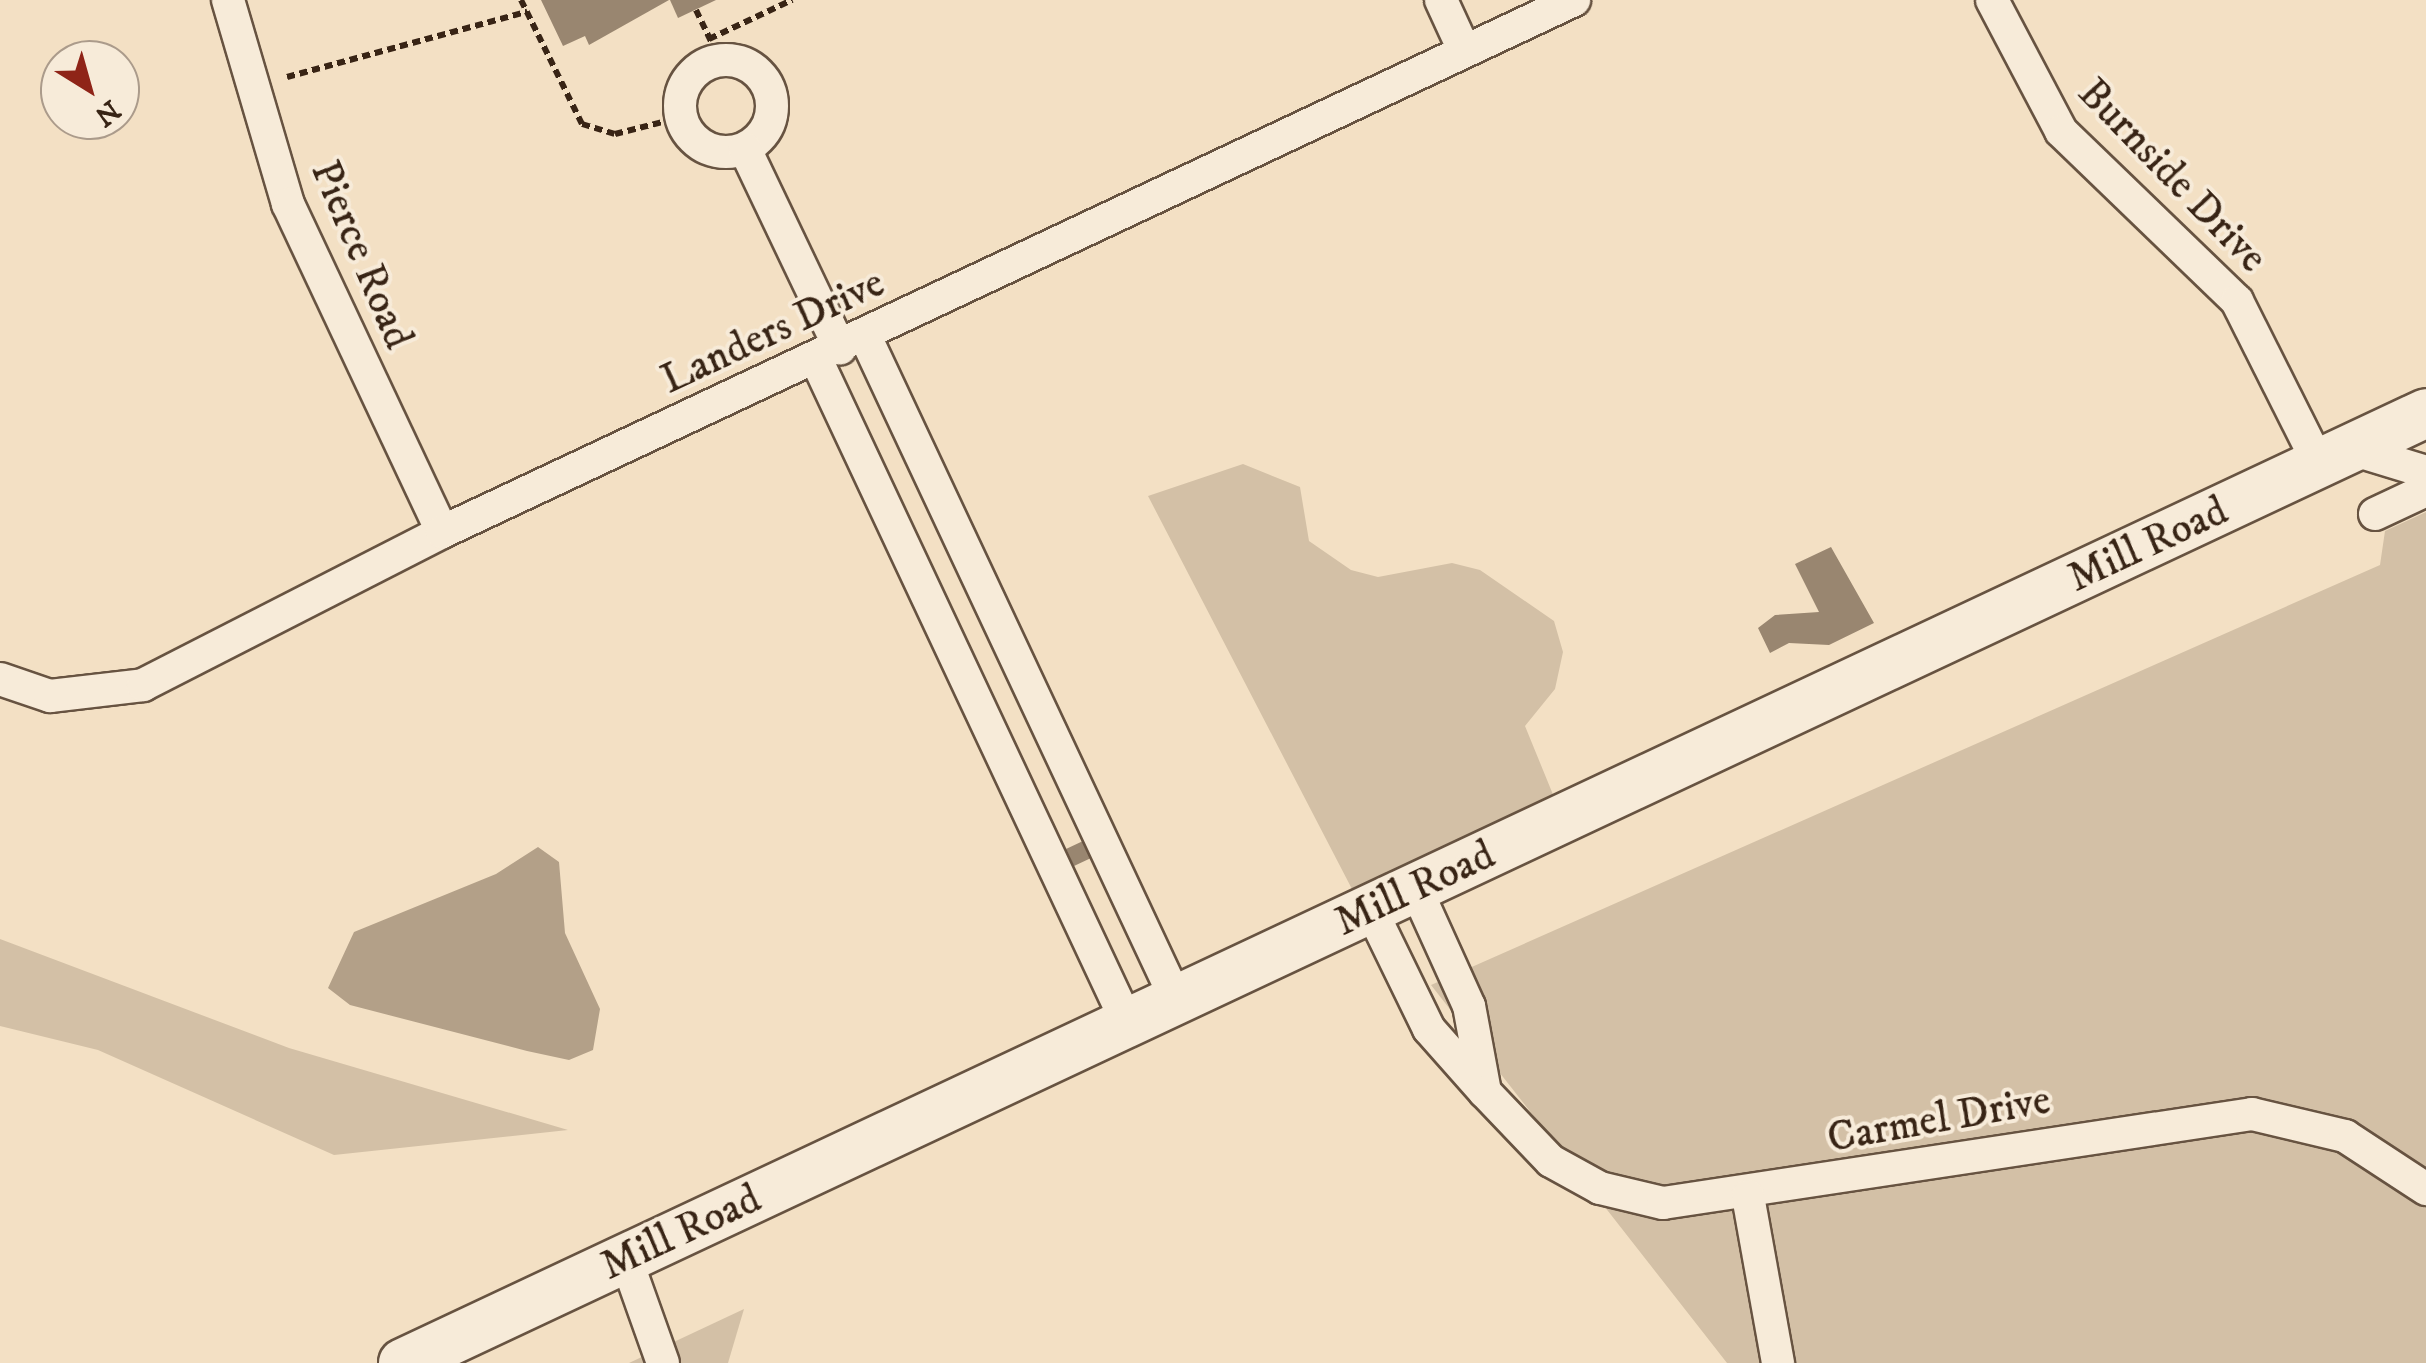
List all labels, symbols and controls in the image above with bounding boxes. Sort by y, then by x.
north arrow [40,40,140,140]
street label: Burnside Drive [2067,69,2277,283]
text: N [87,92,127,134]
street label: Pierce Road [299,153,423,357]
street label: Landers Drive [653,258,893,406]
street label: Mill Road [2060,486,2236,604]
street label: Mill Road [1327,830,1503,948]
street label: Carmel Drive [1824,1076,2054,1164]
street label: Mill Road [593,1174,769,1292]

